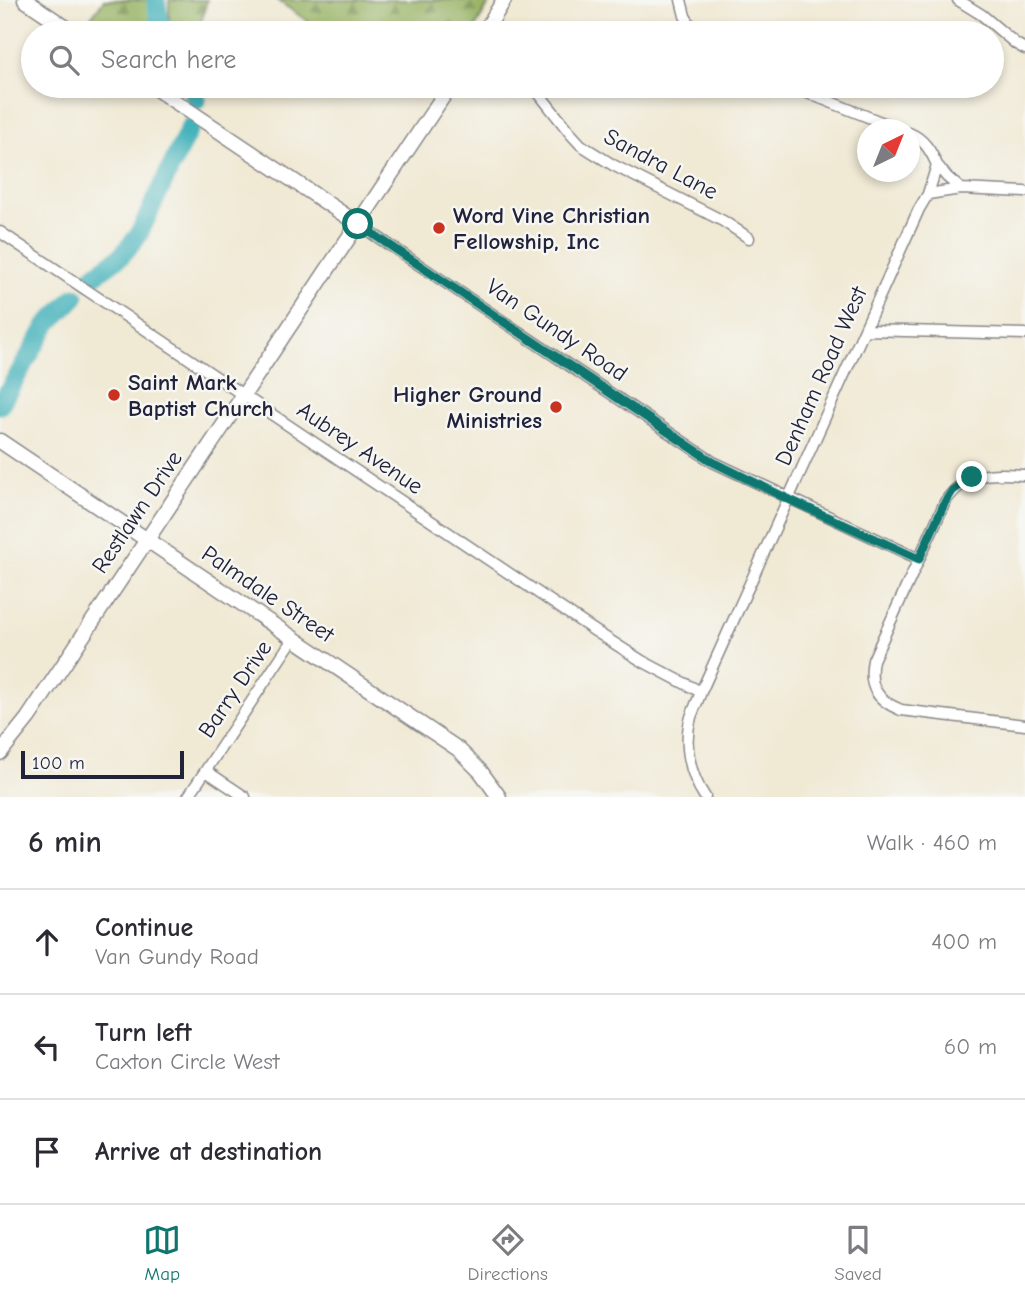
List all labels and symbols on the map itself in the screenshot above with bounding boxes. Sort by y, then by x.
north arrow [857,119,920,182]
street label: Sandra Lane [600,123,722,205]
place label: Word Vine Christian Fellowship, Inc [453,202,650,255]
route start [342,208,373,239]
marker: Word Vine Christian Fellowship, Inc [431,220,447,236]
street label: Van Gundy Road [481,273,633,387]
street label: Denham Road West [769,281,873,470]
place label: Saint Mark Baptist Church [128,369,274,422]
place label: Higher Ground Ministries [393,381,542,434]
marker: Saint Mark Baptist Church [106,387,122,403]
street label: Aubrey Avenue [292,396,428,500]
marker: Higher Ground Ministries [548,399,564,415]
street label: Restlawn Drive [86,446,188,578]
route end [956,461,987,492]
street label: Palmdale Street [197,540,340,649]
street label: Barry Drive [193,635,277,743]
scale bar [21,748,184,780]

